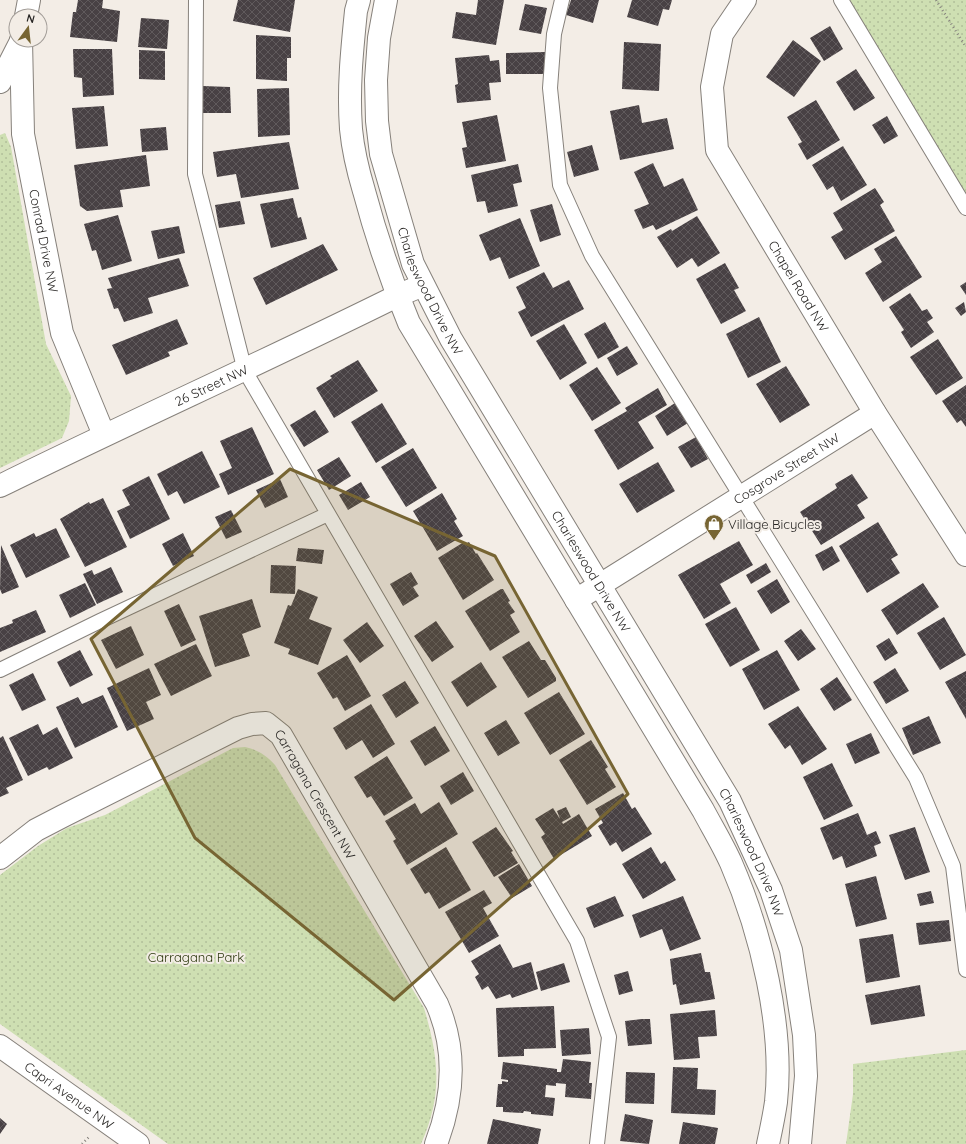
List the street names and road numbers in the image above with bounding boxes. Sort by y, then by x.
street label: Conrad Drive NW [26,188,62,294]
street label: Charleswood Drive NW [395,225,467,358]
street label: Chapel Road NW [765,238,833,335]
street label: 26 Street NW [172,361,251,409]
street label: Cosgrove Street NW [730,429,843,508]
street label: Charleswood Drive NW [548,508,634,635]
street label: Carragana Crescent NW [272,725,359,862]
street label: Charleswood Drive NW [716,785,787,919]
street label: Capri Avenue NW [22,1058,117,1133]

